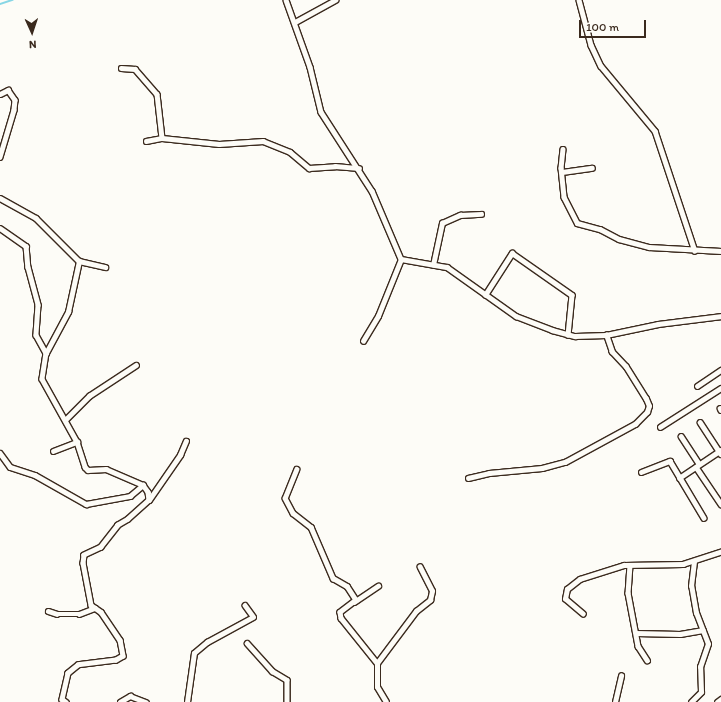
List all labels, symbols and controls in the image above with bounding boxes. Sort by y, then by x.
north arrow [12,12,52,52]
scale bar [581,12,648,38]
text: 100 m [586,20,619,34]
text: N [29,38,37,51]

